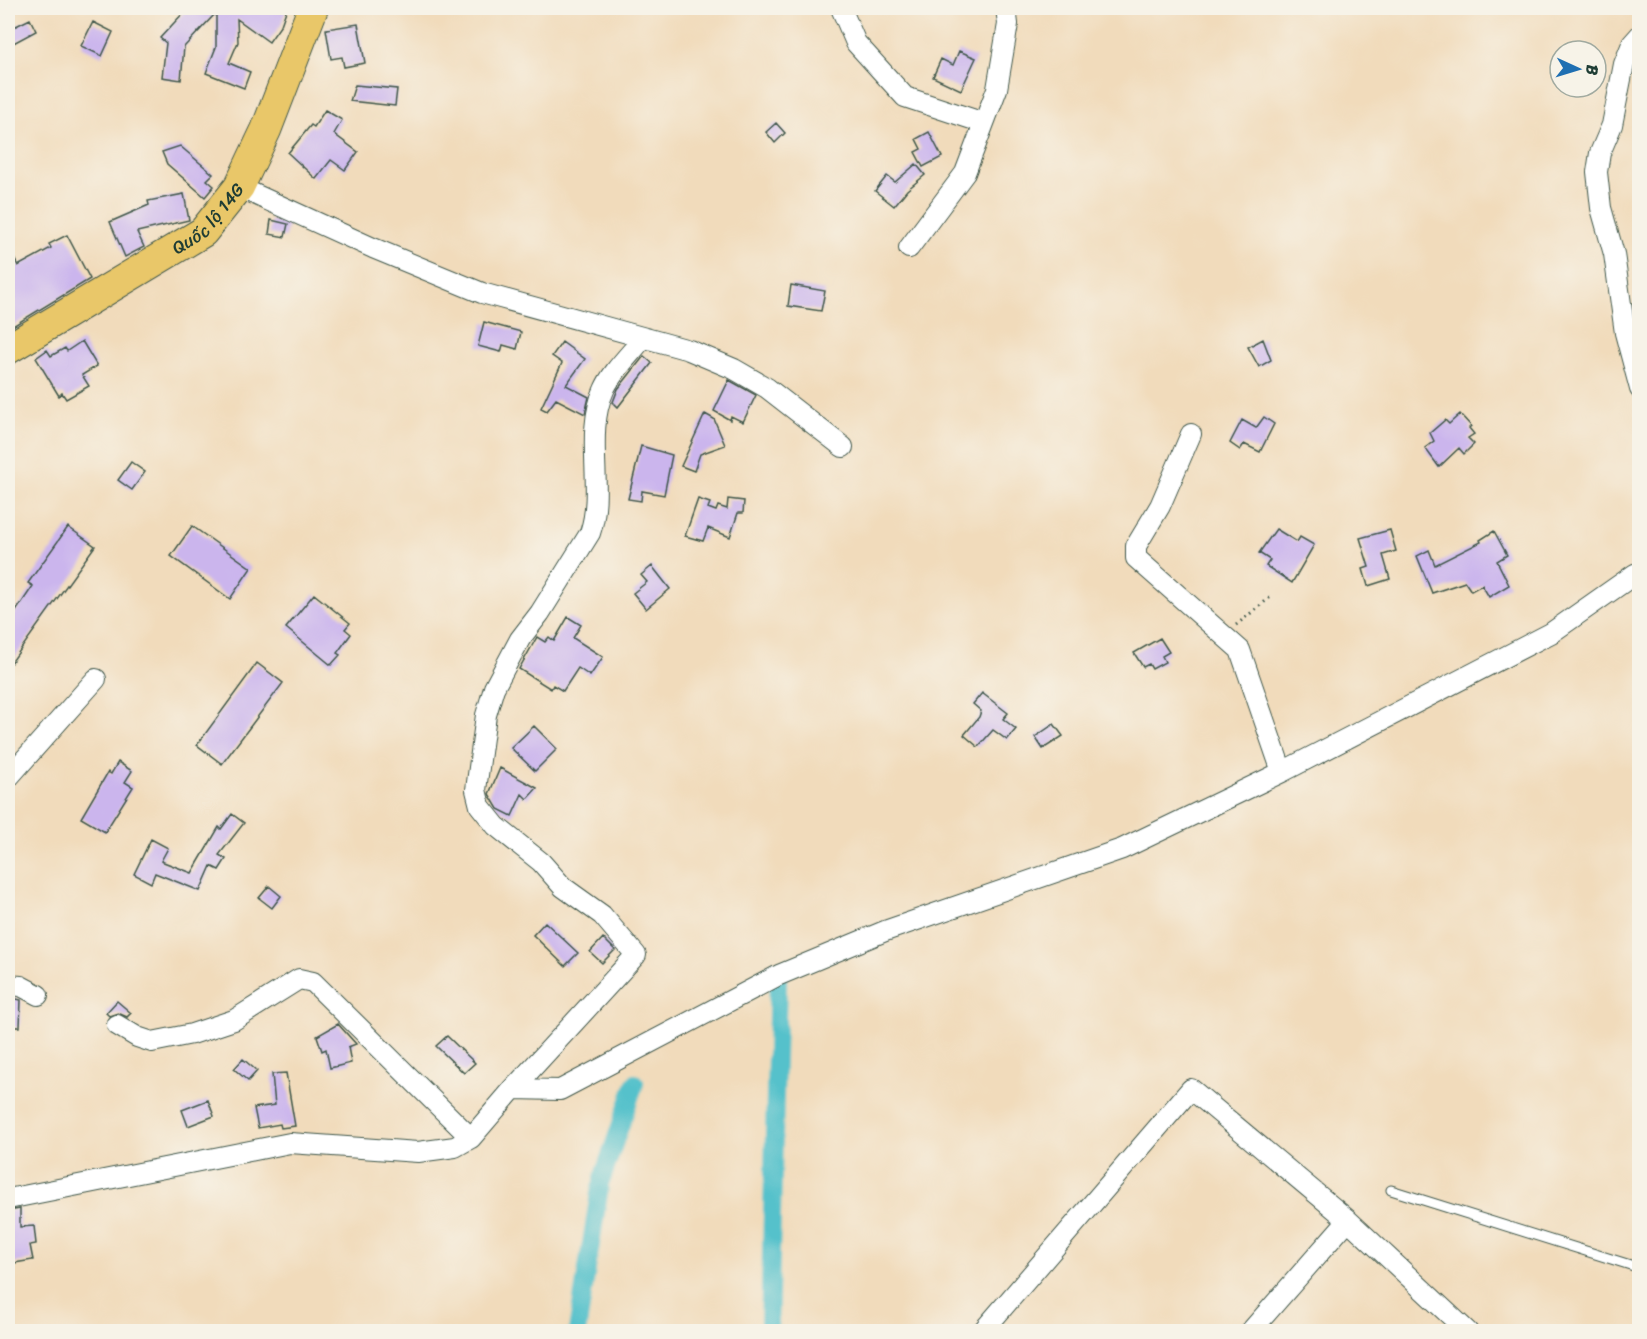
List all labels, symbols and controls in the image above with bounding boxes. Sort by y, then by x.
north arrow [1548,39,1608,99]
text: B [1578,64,1607,77]
street label: Quốc lộ 14G [166,175,253,263]

